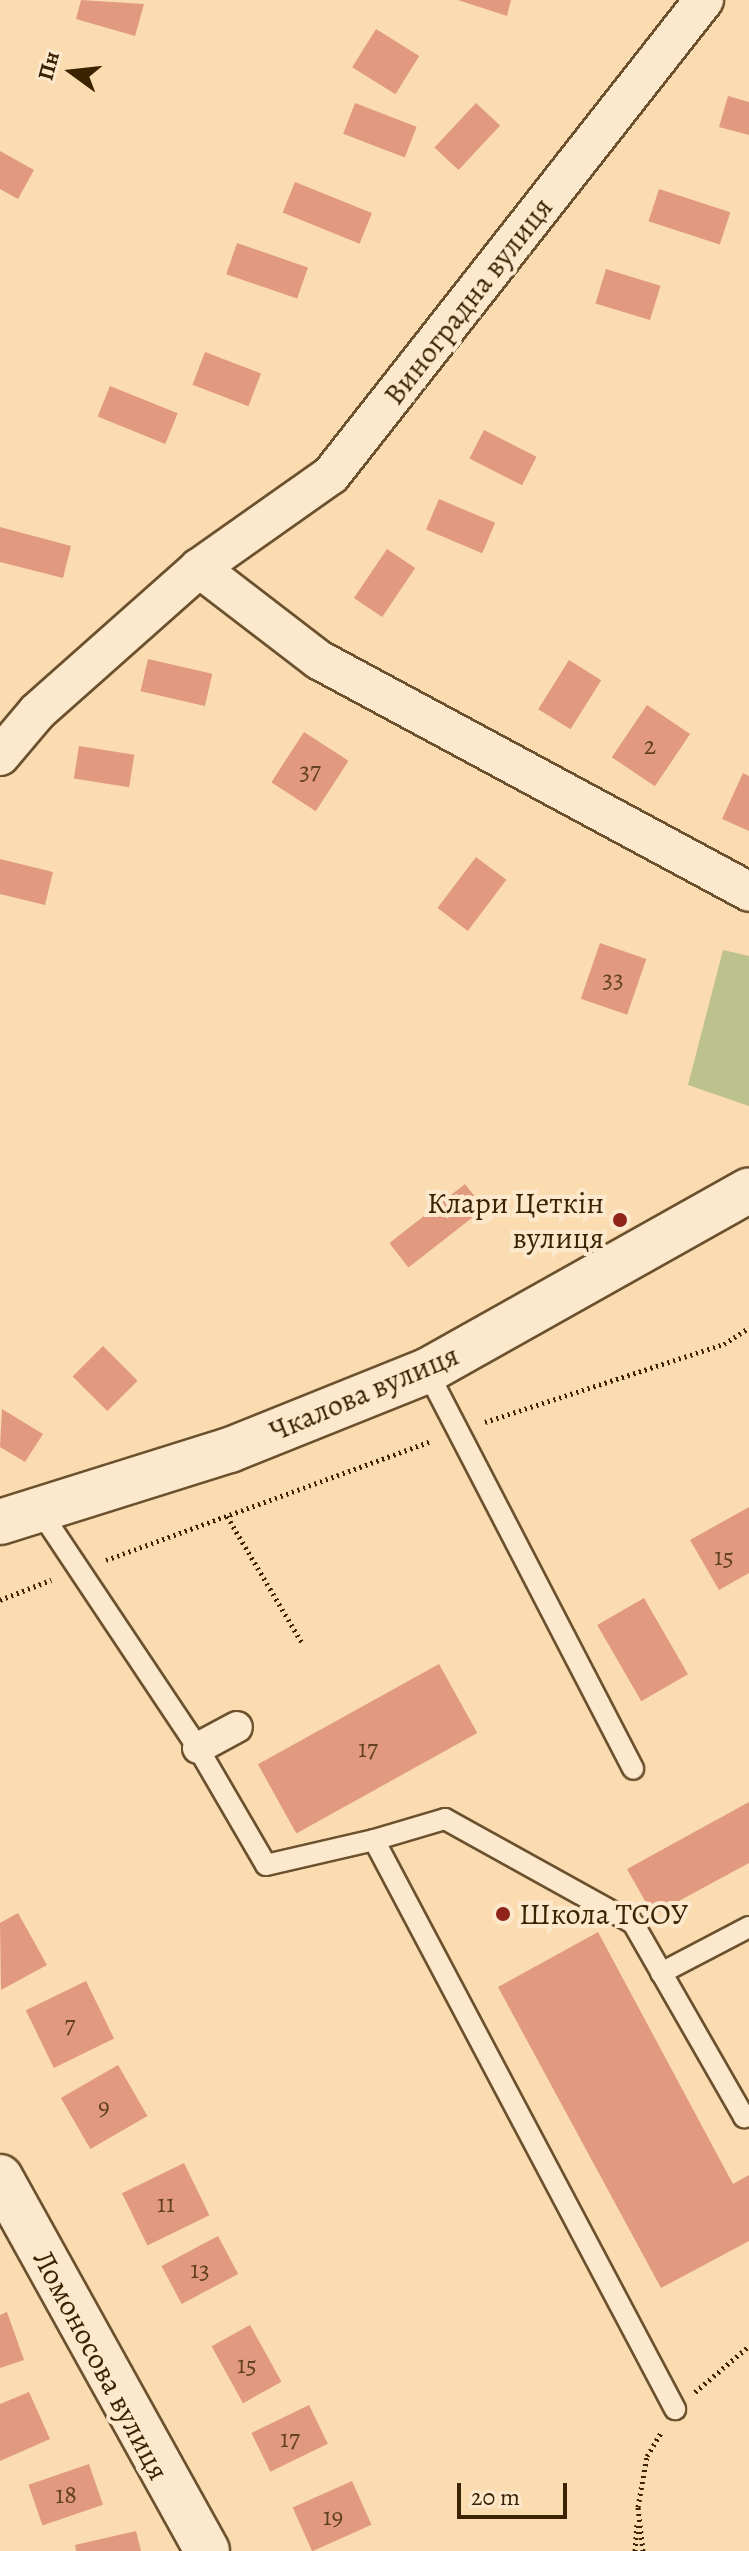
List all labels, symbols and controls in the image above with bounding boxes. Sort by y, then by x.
north arrow [32,32,112,112]
text: Пн [31,48,67,84]
street label: Виноградна вулиця [376,190,560,412]
house number: 2 [644,730,656,762]
house number: 37 [299,755,321,787]
house number: 33 [602,963,624,995]
place label: Клари Цеткін вулиця [427,1185,604,1256]
marker: Клари Цеткін вулиця [611,1211,629,1229]
street label: Чкалова вулиця [264,1337,464,1449]
house number: 15 [714,1541,734,1573]
house number: 17 [358,1733,378,1765]
place label: Школа ТСОУ [519,1896,688,1932]
marker: Школа ТСОУ [494,1905,512,1923]
house number: 7 [65,2009,75,2041]
house number: 9 [98,2091,110,2123]
house number: 11 [157,2188,175,2220]
street label: Ломоносова вулиця [25,2244,177,2486]
house number: 13 [190,2254,210,2286]
house number: 15 [237,2349,257,2381]
house number: 17 [280,2423,300,2455]
scale bar [461,2467,571,2517]
house number: 18 [55,2479,77,2511]
text: 20 m [471,2481,520,2513]
house number: 19 [323,2501,343,2533]

